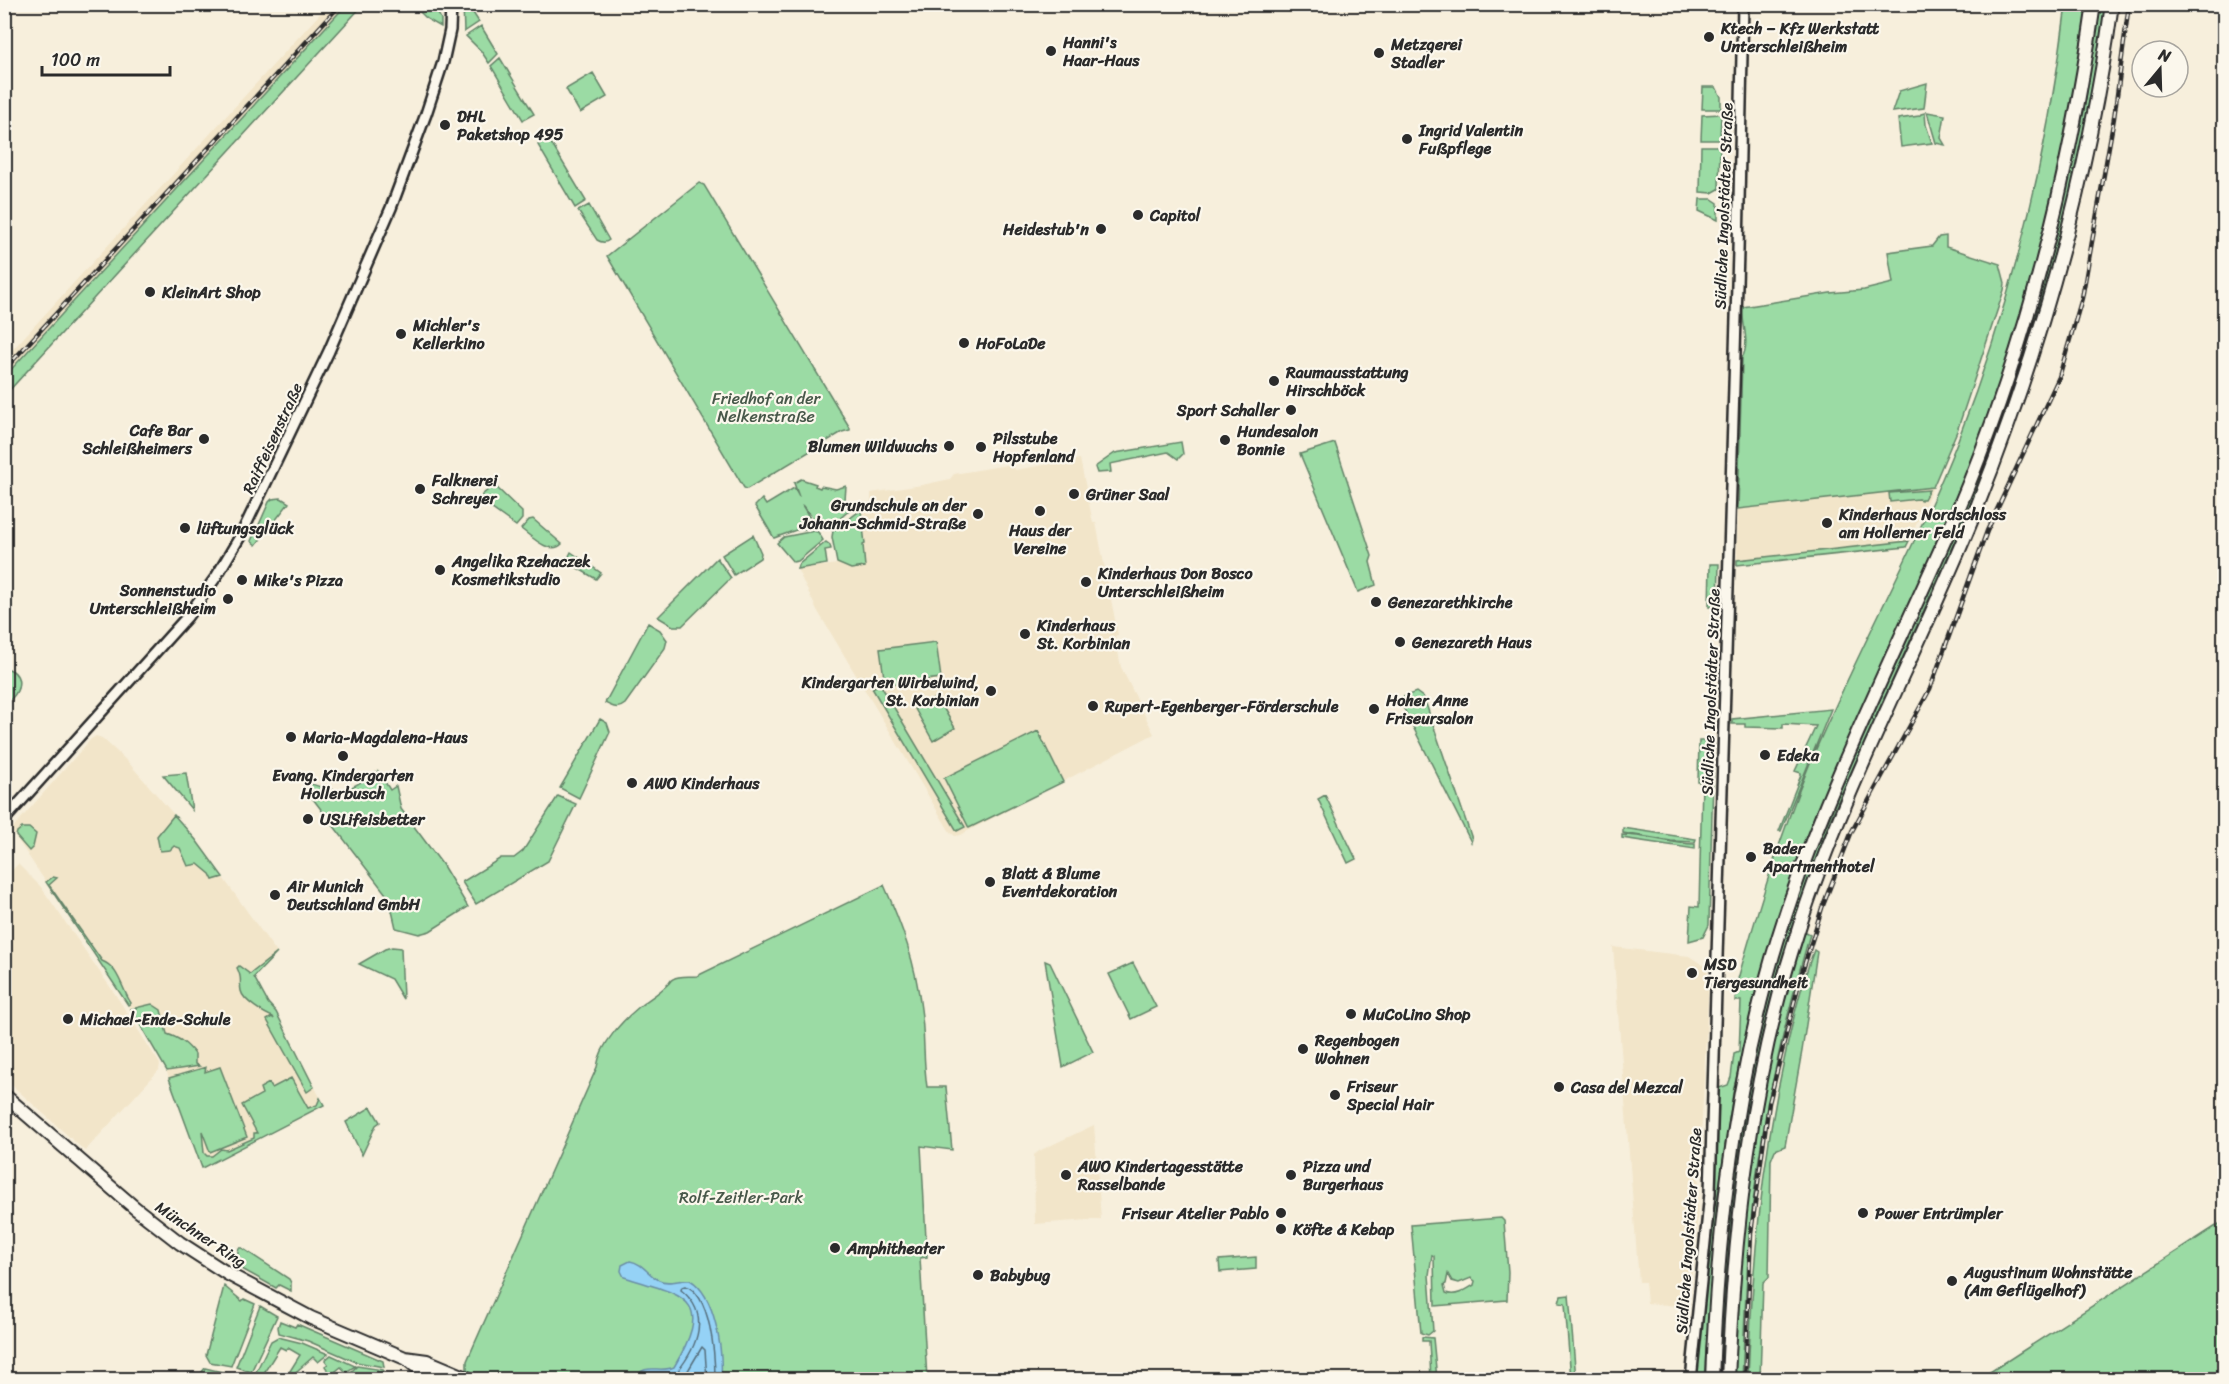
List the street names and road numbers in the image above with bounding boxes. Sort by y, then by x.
street label: Südliche Ingolstädter Straße [1705,102,1742,310]
street label: Raiffeisenstraße [234,378,311,499]
street label: Südliche Ingolstädter Straße [1692,588,1729,796]
street label: Südliche Ingolstädter Straße [1667,1127,1710,1335]
street label: Münchner Ring [149,1193,252,1276]

